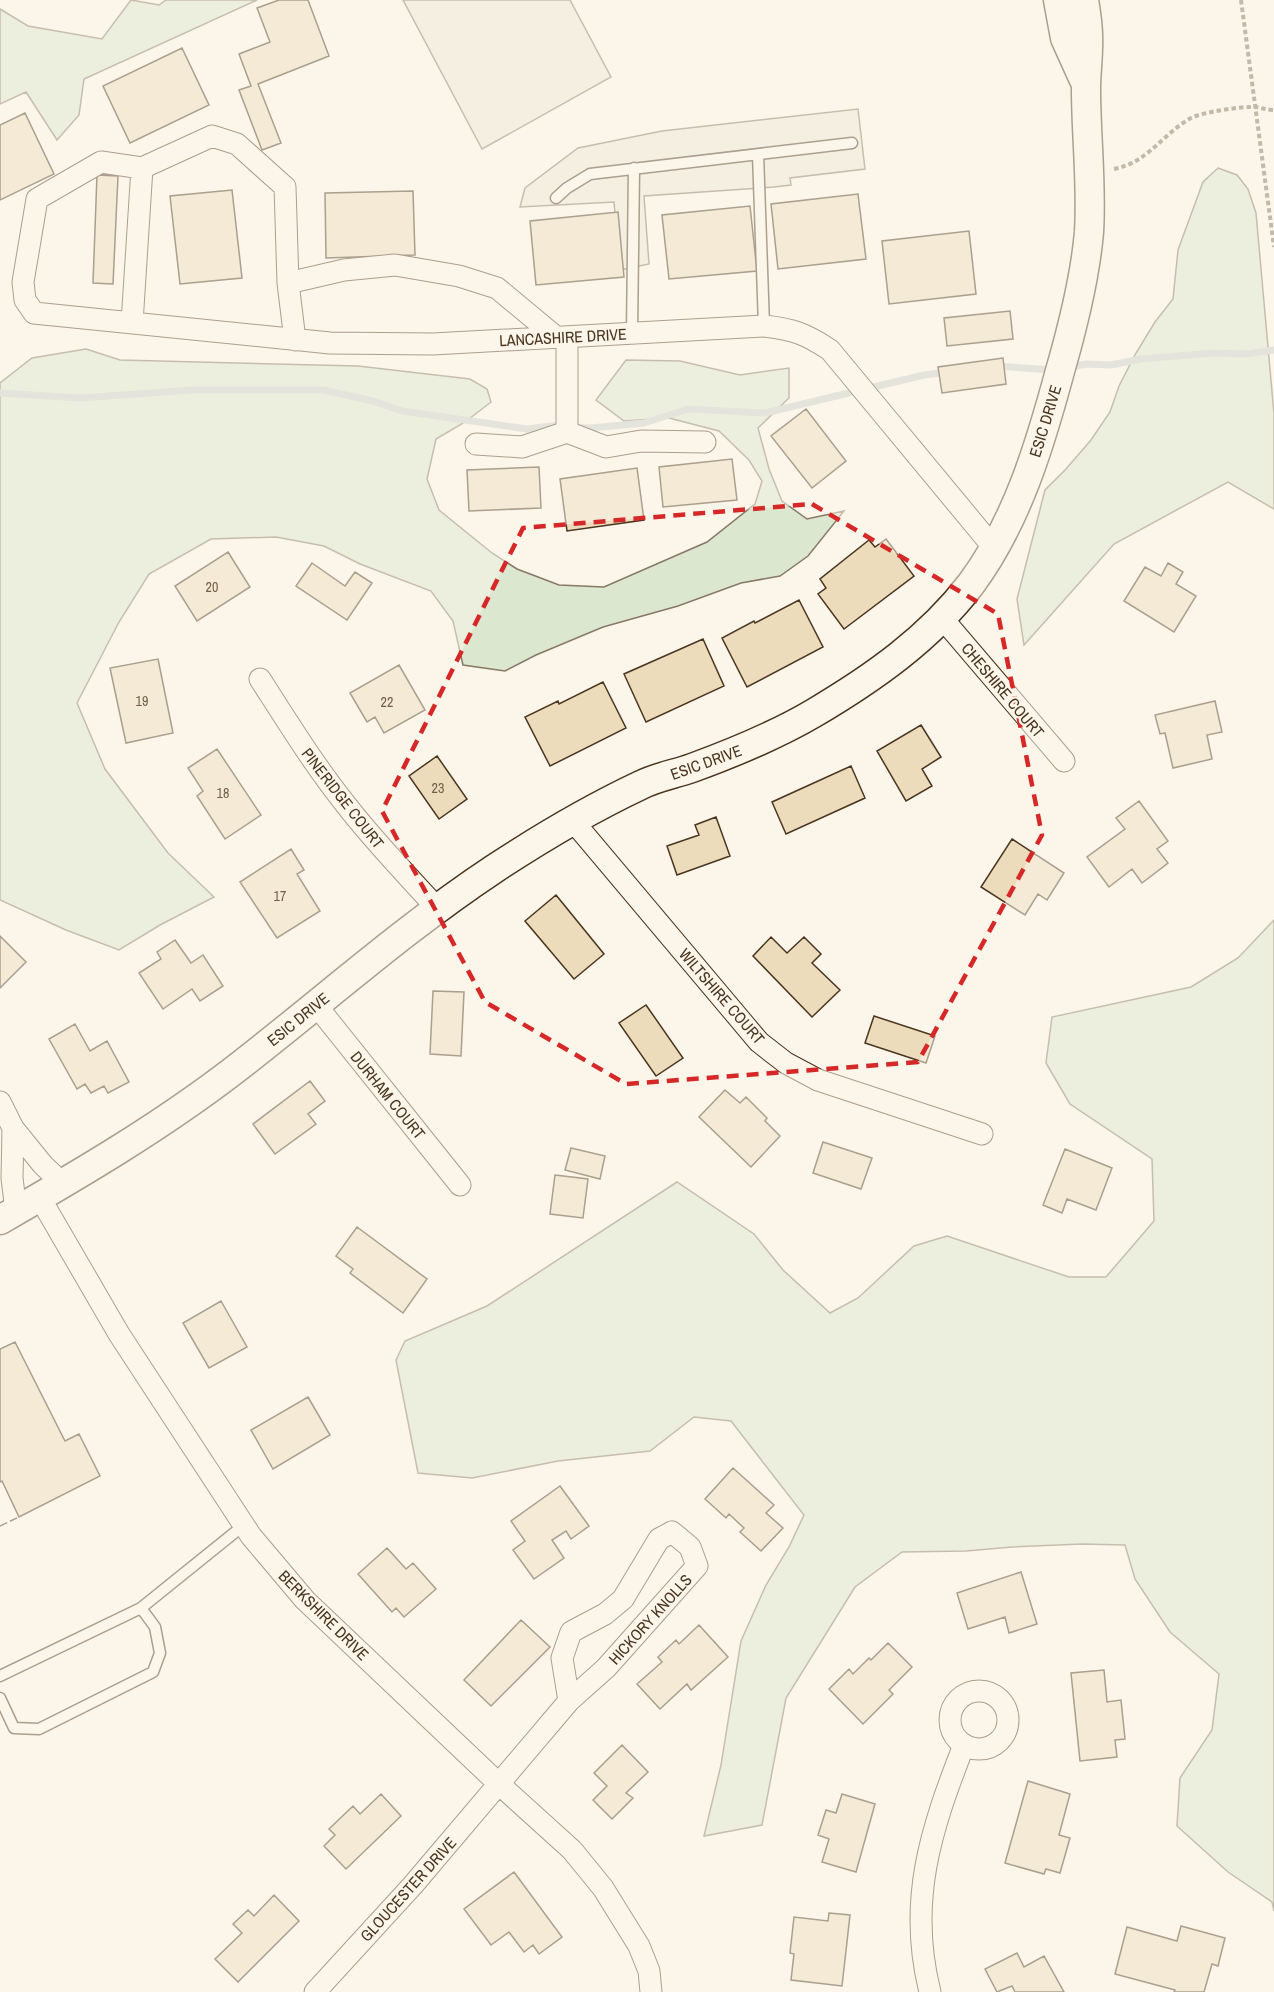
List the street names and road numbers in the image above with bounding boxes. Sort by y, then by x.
street label: LANCASHIRE DRIVE [499,323,627,351]
street label: ESIC DRIVE [1024,382,1066,460]
street label: CHESHIRE COURT [957,638,1049,742]
street label: ESIC DRIVE [667,739,745,785]
street label: PINERIDGE COURT [297,743,389,853]
street label: WILTSHIRE COURT [674,943,770,1049]
street label: ESIC DRIVE [262,987,334,1051]
street label: DURHAM COURT [346,1046,430,1144]
street label: BERKSHIRE DRIVE [274,1565,374,1665]
street label: HICKORY KNOLLS [603,1569,697,1669]
street label: GLOUCESTER DRIVE [355,1832,461,1946]

